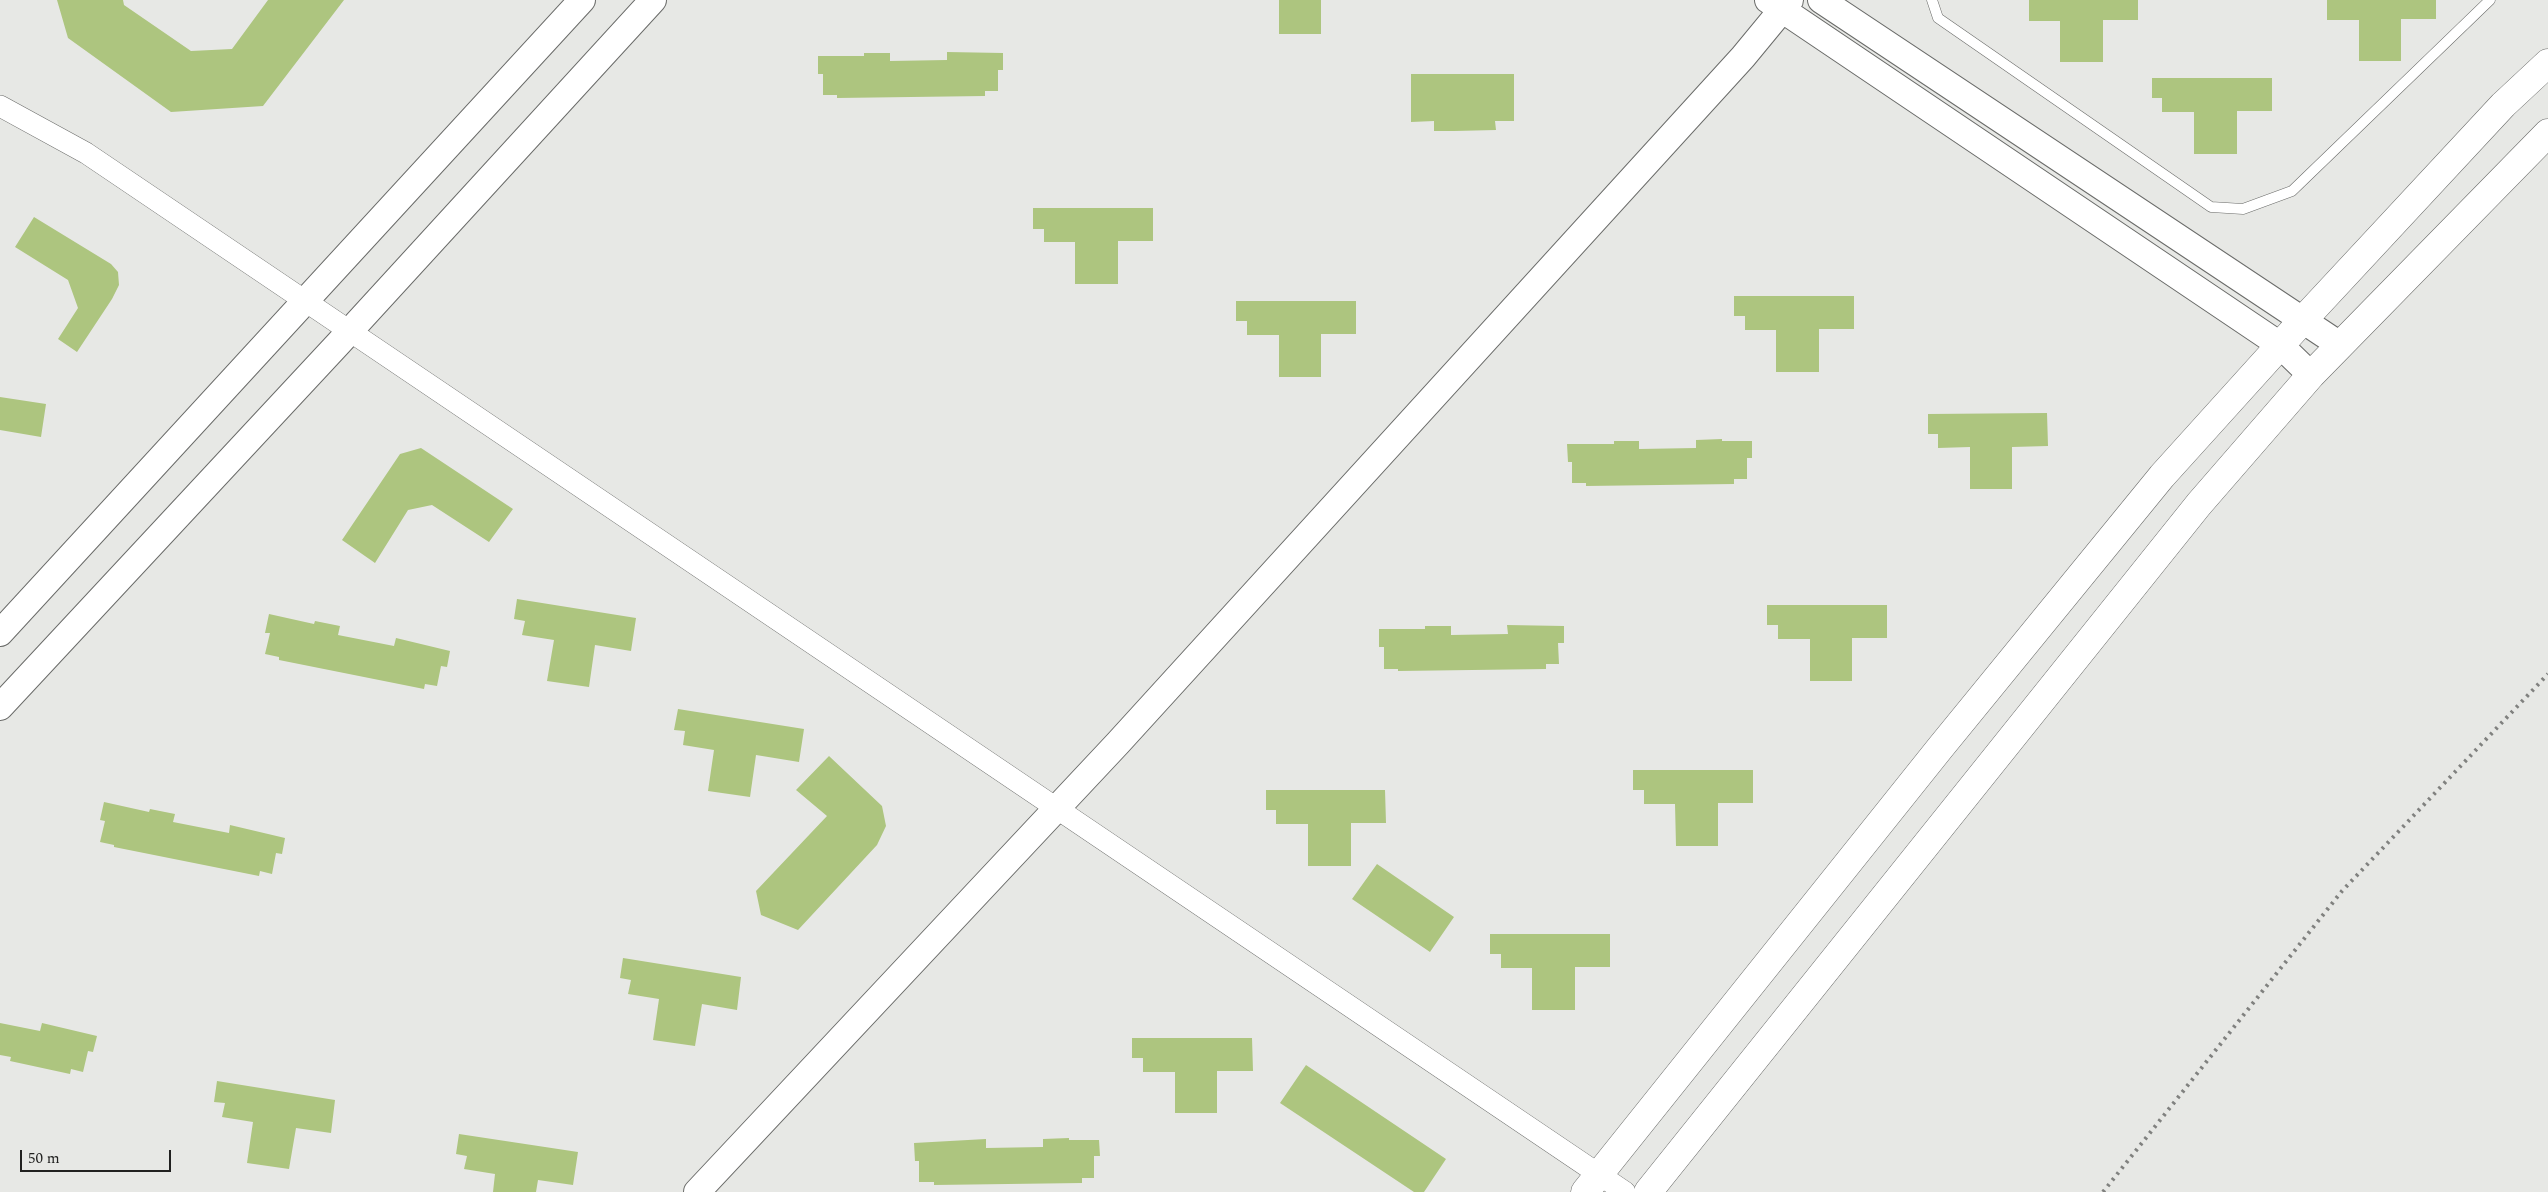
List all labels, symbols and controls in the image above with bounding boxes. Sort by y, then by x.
scale bar [22,1140,174,1172]
text: 50 m [28,1147,60,1170]

